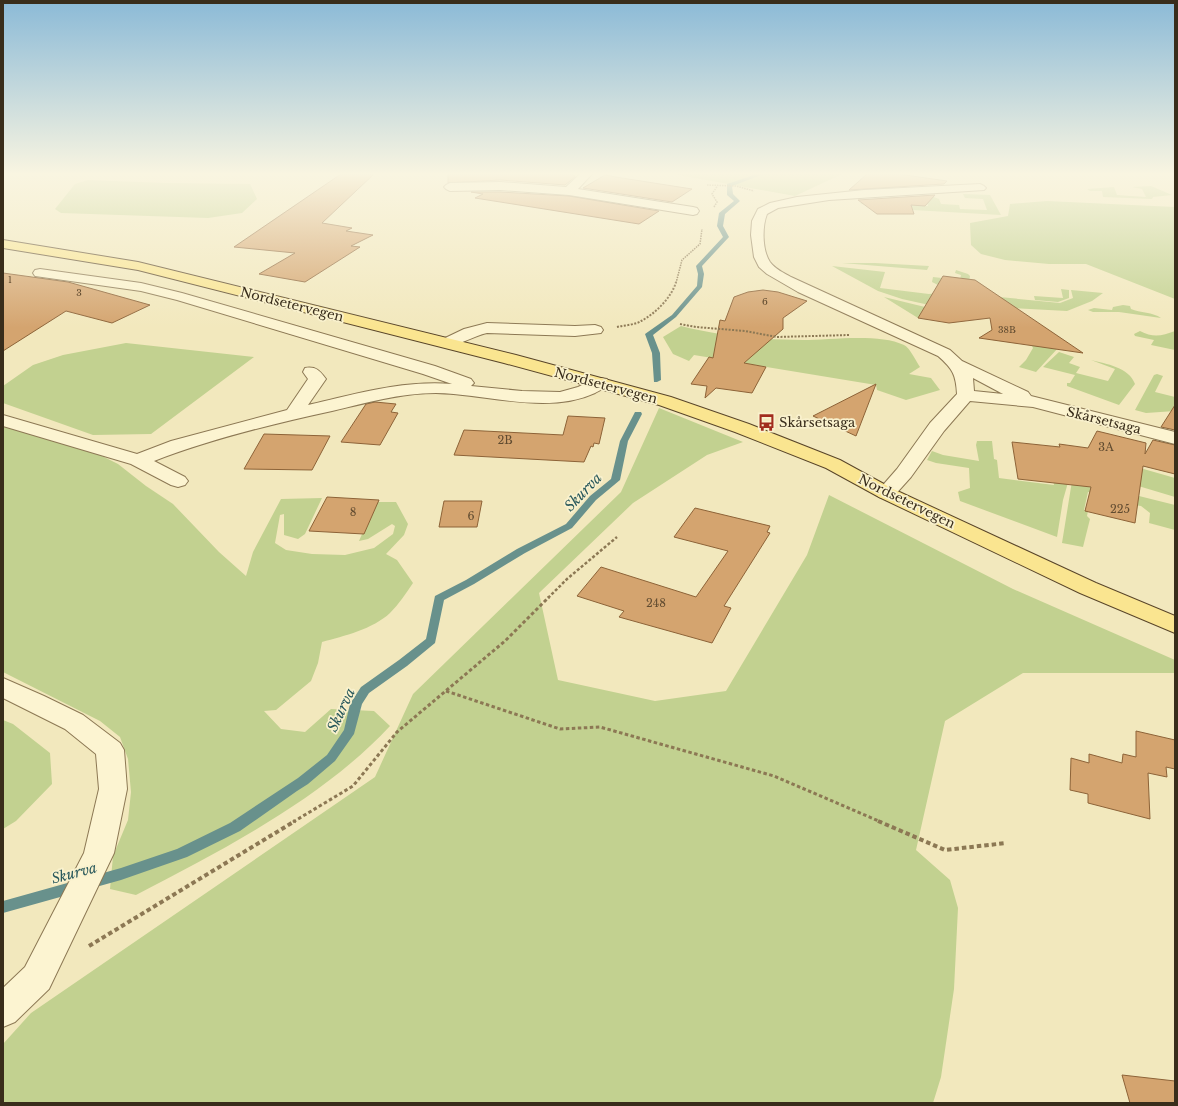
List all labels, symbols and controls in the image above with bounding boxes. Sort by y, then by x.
house number: 1 [8,274,12,285]
street label: Nordsetervegen [238,283,345,326]
house number: 3 [76,287,82,298]
house number: 6 [762,296,768,307]
house number: 38B [998,324,1016,335]
street label: Nordsetervegen [553,364,659,407]
street label: Skårsetsaga [1065,403,1144,438]
bus stop icon: Skårsetsaga [756,412,776,432]
place label: Skårsetsaga [779,414,856,431]
house number: 2B [497,433,513,447]
house number: 3A [1098,440,1114,454]
water label: Skurva [560,469,606,515]
street label: Nordsetervegen [856,471,958,532]
house number: 225 [1110,502,1130,516]
house number: 8 [350,505,356,519]
house number: 6 [467,509,475,523]
house number: 248 [646,596,666,610]
water label: Skurva [323,685,359,735]
water label: Skurva [49,858,99,888]

